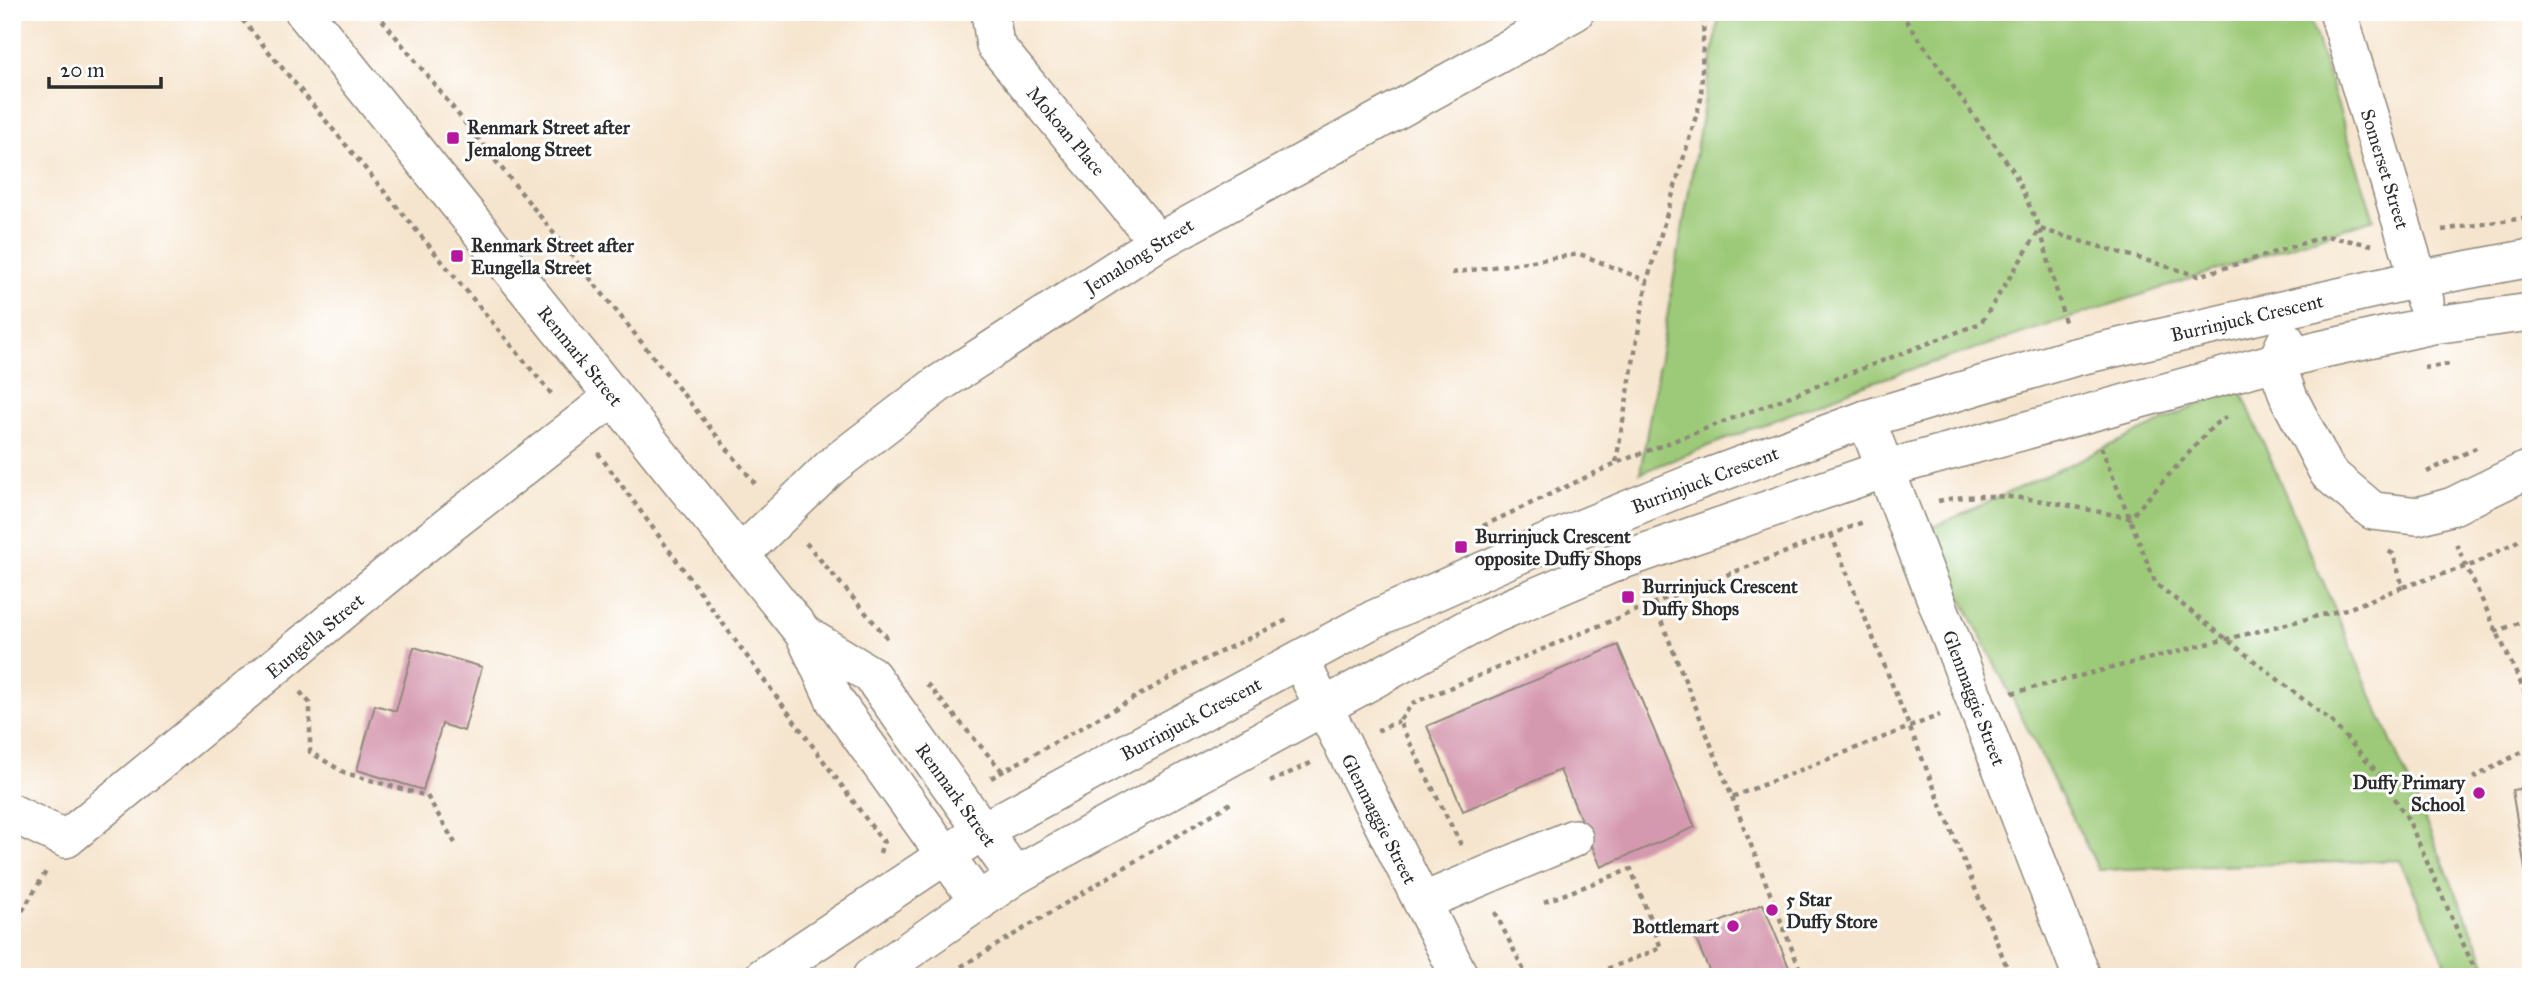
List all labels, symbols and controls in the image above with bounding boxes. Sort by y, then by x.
scale bar [49,46,161,90]
text: 20 m [60,57,105,83]
street label: Mokoan Place [1022,82,1110,180]
street label: Somerset Street [2356,106,2414,232]
place label: Renmark Street after Jemalong Street [464,116,631,162]
marker: Renmark Street after Jemalong Street [445,130,461,146]
street label: Jemalong Street [1078,213,1199,301]
place label: Renmark Street after Eungella Street [471,234,635,280]
marker: Renmark Street after Eungella Street [449,248,465,264]
street label: Burrinjuck Crescent [2169,289,2326,347]
street label: Renmark Street [533,301,628,411]
street label: Burrinjuck Crescent [1628,441,1782,519]
place label: Burrinjuck Crescent opposite Duffy Shops [1475,525,1641,571]
marker: Burrinjuck Crescent opposite Duffy Shops [1453,539,1469,555]
place label: Burrinjuck Crescent Duffy Shops [1642,575,1798,621]
street label: Eungella Street [261,588,369,684]
marker: Burrinjuck Crescent Duffy Shops [1620,589,1636,605]
street label: Glenmaggie Street [1937,627,2010,770]
street label: Burrinjuck Crescent [1117,672,1265,766]
street label: Renmark Street [911,739,1001,852]
street label: Glenmaggie Street [1335,750,1422,889]
place label: Duffy Primary School [2352,771,2466,816]
marker: Duffy Primary School [2471,785,2487,801]
place label: 5 Star Duffy Store [1786,888,1878,934]
marker: 5 Star Duffy Store [1764,902,1780,918]
place label: Bottlemart [1632,915,1719,938]
marker: Bottlemart [1725,918,1741,934]

